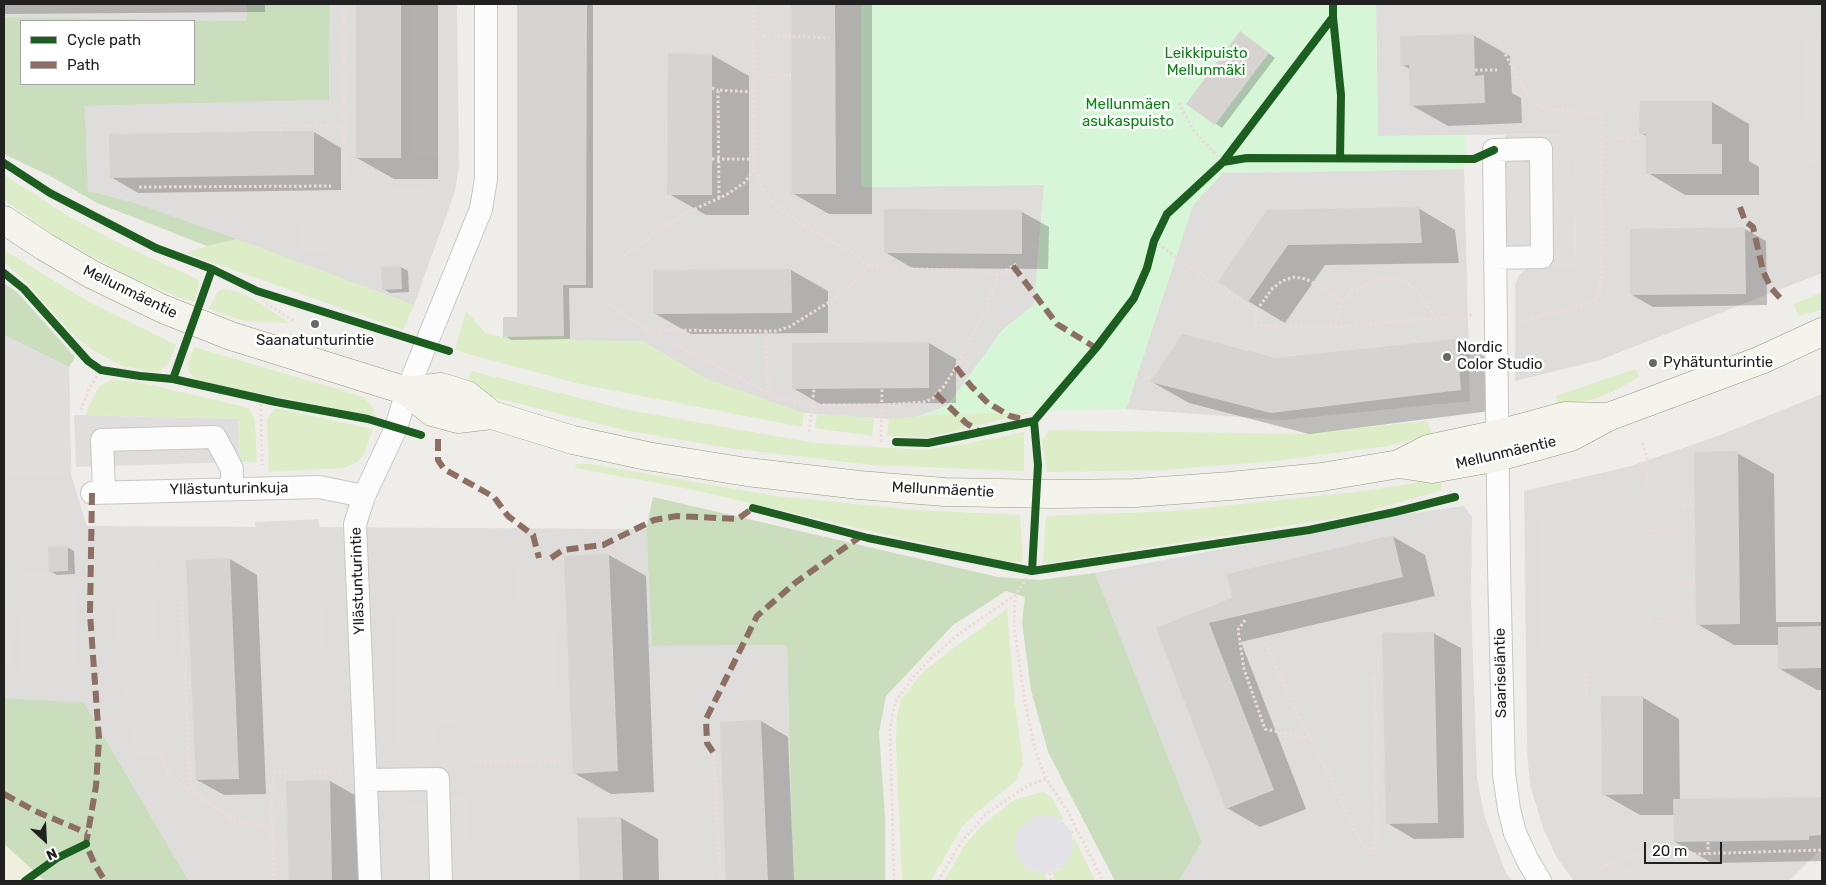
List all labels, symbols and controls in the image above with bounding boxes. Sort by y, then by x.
legend [20,20,195,85]
text: Cycle path [67,31,141,49]
park label: Leikkipuisto Mellunmäki [1164,45,1248,80]
text: Path [67,56,100,74]
park label: Mellunmäen asukaspuisto [1082,96,1174,131]
street label: Mellunmäentie [80,261,180,323]
marker: Saanatunturintie [309,318,321,330]
place label: Saanatunturintie [256,332,374,350]
place label: Nordic Color Studio [1457,339,1543,374]
marker: Nordic Color Studio [1441,351,1453,363]
place label: Pyhätunturintie [1663,354,1773,372]
marker: Pyhätunturintie [1647,357,1659,369]
street label: Mellunmäentie [1454,433,1558,473]
street label: Mellunmäentie [891,478,995,502]
street label: Yllästunturinkuja [169,479,289,499]
street label: Yllästunturintie [347,527,369,635]
street label: Saariseläntie [1491,628,1511,718]
north arrow [20,815,70,865]
scale bar [1646,832,1724,864]
text: 20 m [1652,842,1687,860]
text: N [43,844,60,864]

